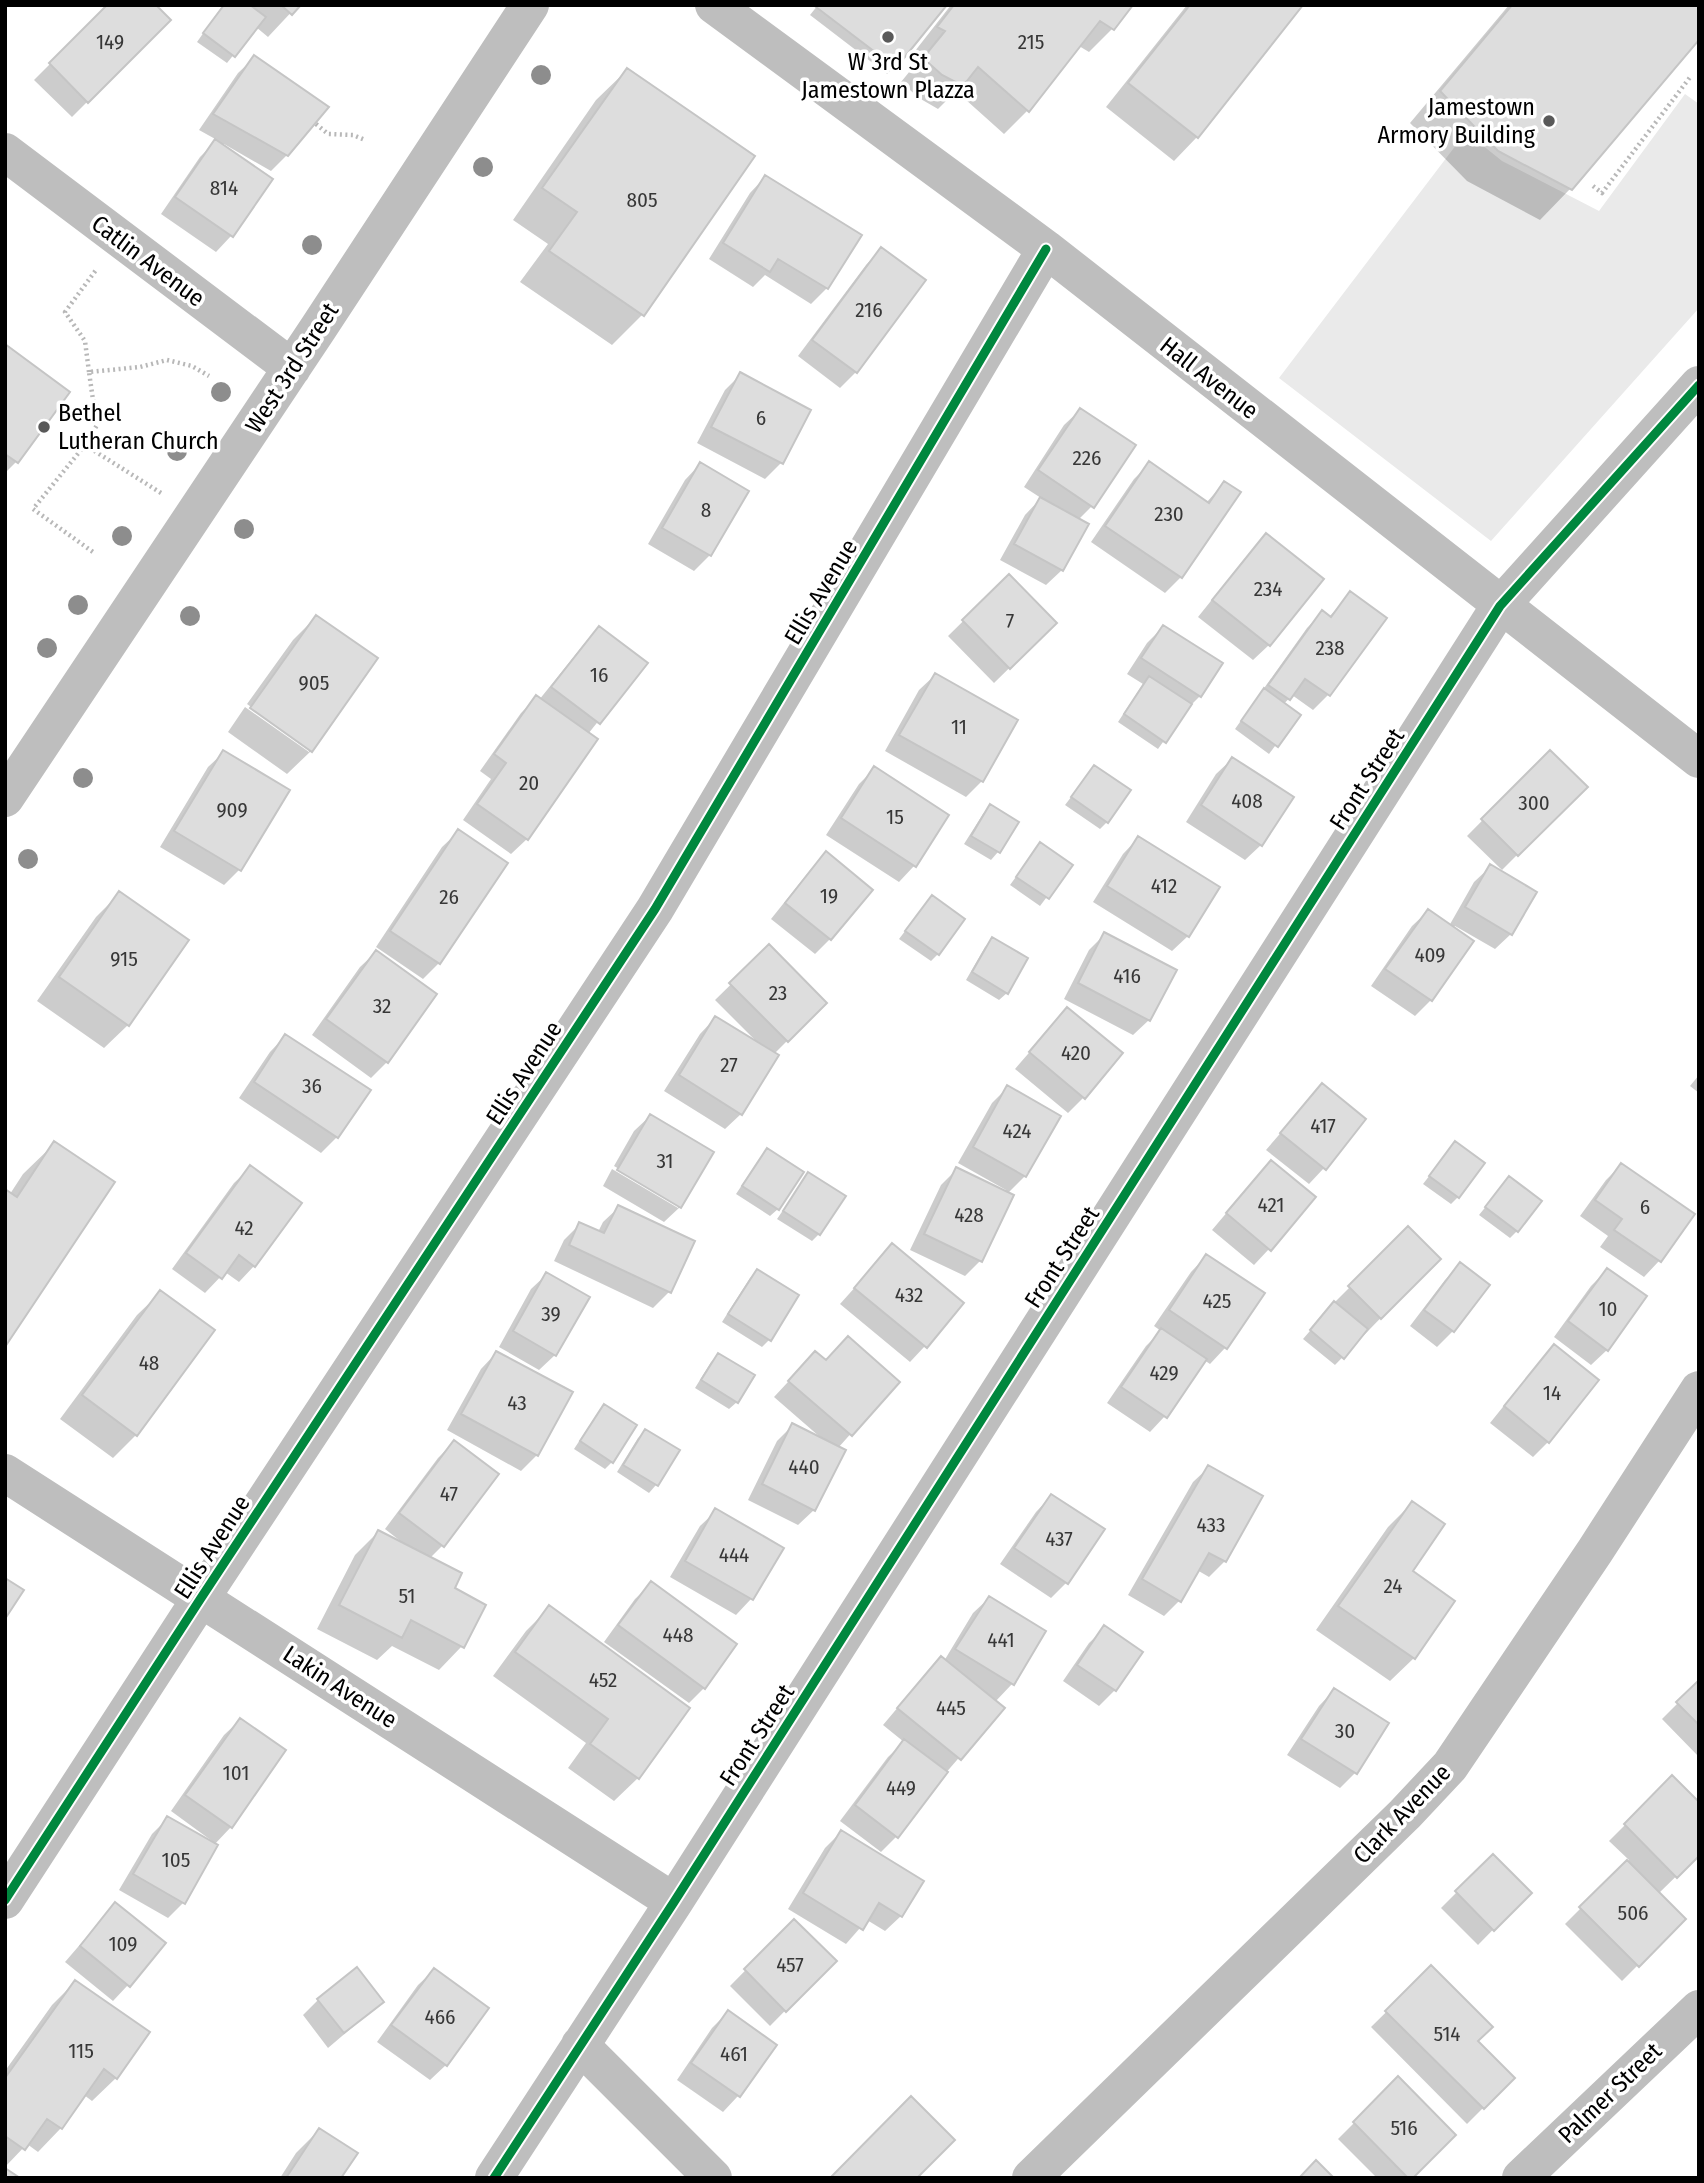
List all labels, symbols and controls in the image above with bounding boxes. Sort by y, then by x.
house number: 149 [96,29,124,55]
marker: W 3rd St Jamestown Plazza [880,29,896,45]
house number: 215 [1018,29,1044,55]
place label: W 3rd St Jamestown Plazza [801,48,975,104]
place label: Jamestown Armory Building [1377,93,1536,149]
marker: Jamestown Armory Building [1541,113,1557,129]
house number: 814 [210,175,238,201]
house number: 805 [626,187,658,213]
street label: Catlin Avenue [86,209,210,313]
house number: 216 [855,297,883,323]
street label: West 3rd Street [240,298,344,438]
street label: Hall Avenue [1154,331,1264,425]
place label: Bethel Lutheran Church [58,399,219,455]
house number: 6 [756,405,766,431]
marker: Bethel Lutheran Church [36,419,52,435]
house number: 226 [1073,445,1101,471]
house number: 8 [701,497,711,523]
house number: 230 [1154,501,1184,527]
street label: Ellis Avenue [779,534,863,650]
house number: 234 [1254,576,1282,602]
house number: 7 [1006,608,1014,634]
house number: 238 [1315,635,1345,661]
house number: 16 [590,662,608,688]
house number: 905 [299,670,329,696]
house number: 11 [951,714,967,740]
street label: Front Street [1324,723,1410,835]
house number: 20 [519,770,539,796]
house number: 408 [1231,788,1263,814]
house number: 300 [1518,790,1550,816]
house number: 909 [216,797,248,823]
house number: 15 [886,804,904,830]
house number: 412 [1151,873,1177,899]
house number: 19 [820,883,838,909]
house number: 26 [439,884,459,910]
house number: 409 [1414,942,1446,968]
house number: 915 [110,946,138,972]
house number: 416 [1113,963,1141,989]
house number: 23 [769,980,787,1006]
house number: 32 [373,993,391,1019]
street label: Ellis Avenue [480,1016,568,1130]
house number: 420 [1061,1040,1091,1066]
house number: 27 [720,1052,738,1078]
house number: 36 [302,1073,322,1099]
house number: 417 [1310,1113,1336,1139]
house number: 424 [1003,1118,1031,1144]
house number: 31 [656,1148,674,1174]
house number: 421 [1258,1192,1284,1218]
house number: 6 [1640,1194,1650,1220]
street label: Front Street [1019,1201,1105,1313]
house number: 428 [954,1202,984,1228]
house number: 42 [234,1215,254,1241]
house number: 432 [895,1282,923,1308]
house number: 425 [1203,1288,1231,1314]
house number: 10 [1598,1296,1618,1322]
house number: 39 [541,1301,561,1327]
house number: 48 [139,1350,159,1376]
house number: 429 [1149,1360,1179,1386]
house number: 14 [1543,1380,1561,1406]
house number: 43 [507,1390,527,1416]
house number: 440 [788,1454,820,1480]
house number: 47 [440,1481,458,1507]
street label: Ellis Avenue [168,1490,256,1604]
house number: 433 [1197,1512,1225,1538]
house number: 437 [1045,1526,1073,1552]
house number: 444 [719,1542,749,1568]
house number: 24 [1383,1573,1403,1599]
house number: 51 [399,1583,415,1609]
house number: 448 [663,1622,693,1648]
house number: 441 [987,1627,1015,1653]
street label: Lakin Avenue [278,1640,402,1734]
house number: 452 [589,1667,617,1693]
street label: Front Street [714,1679,800,1791]
house number: 445 [936,1695,966,1721]
house number: 30 [1335,1718,1355,1744]
street label: Clark Avenue [1348,1759,1456,1869]
house number: 101 [223,1760,249,1786]
house number: 449 [886,1775,916,1801]
house number: 105 [162,1847,190,1873]
house number: 506 [1618,1900,1649,1926]
house number: 109 [108,1931,138,1957]
house number: 457 [776,1952,804,1978]
house number: 466 [425,2004,456,2030]
house number: 514 [1434,2021,1460,2047]
street label: Palmer Street [1553,2037,1667,2149]
house number: 115 [68,2038,94,2064]
house number: 461 [720,2041,748,2067]
house number: 516 [1390,2115,1418,2141]

